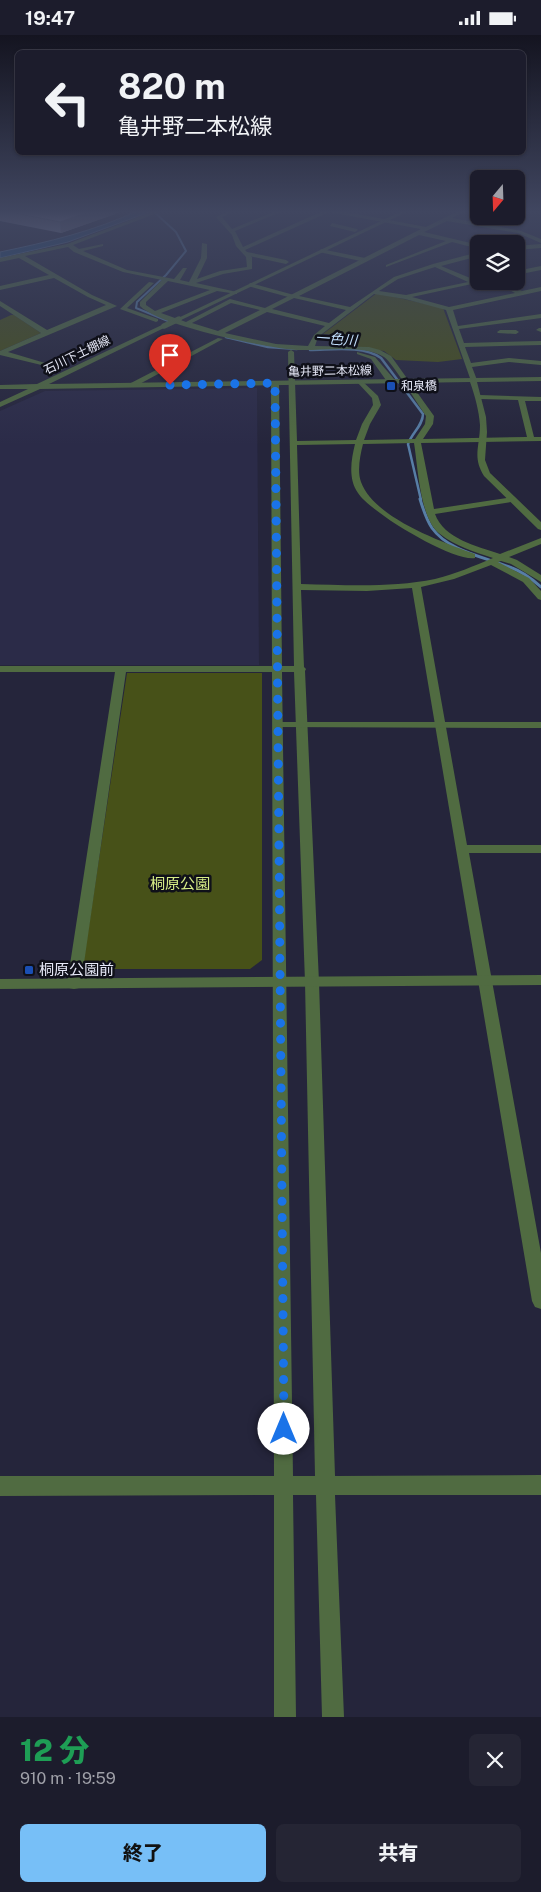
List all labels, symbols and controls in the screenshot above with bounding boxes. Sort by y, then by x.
text: 19:47 [25,7,75,29]
text: 820 m [118,66,226,107]
icon: left [35,70,100,135]
text: 亀井野二本松線 [118,113,272,139]
north arrow [470,170,525,225]
map controls [470,170,525,290]
button: layers [470,235,525,290]
water label: 一色川 [314,330,360,349]
street label: 石川下土棚線 [42,333,112,377]
pin [149,334,191,385]
icon: arrive [156,341,184,369]
street label: 亀井野二本松線 [288,363,372,379]
place label: 和泉橋 [401,379,437,393]
marker: 和泉橋 [385,380,397,392]
park label: 桐原公園 [150,875,210,892]
place label: 桐原公園前 [39,961,114,978]
marker: 桐原公園前 [23,964,35,976]
position arrow [257,1402,309,1454]
text: 12 分 [20,1732,89,1768]
button: close [469,1734,521,1786]
text: 910 m · 19:59 [20,1769,116,1788]
button: 終了 [20,1824,266,1882]
button: 共有 [276,1824,521,1882]

